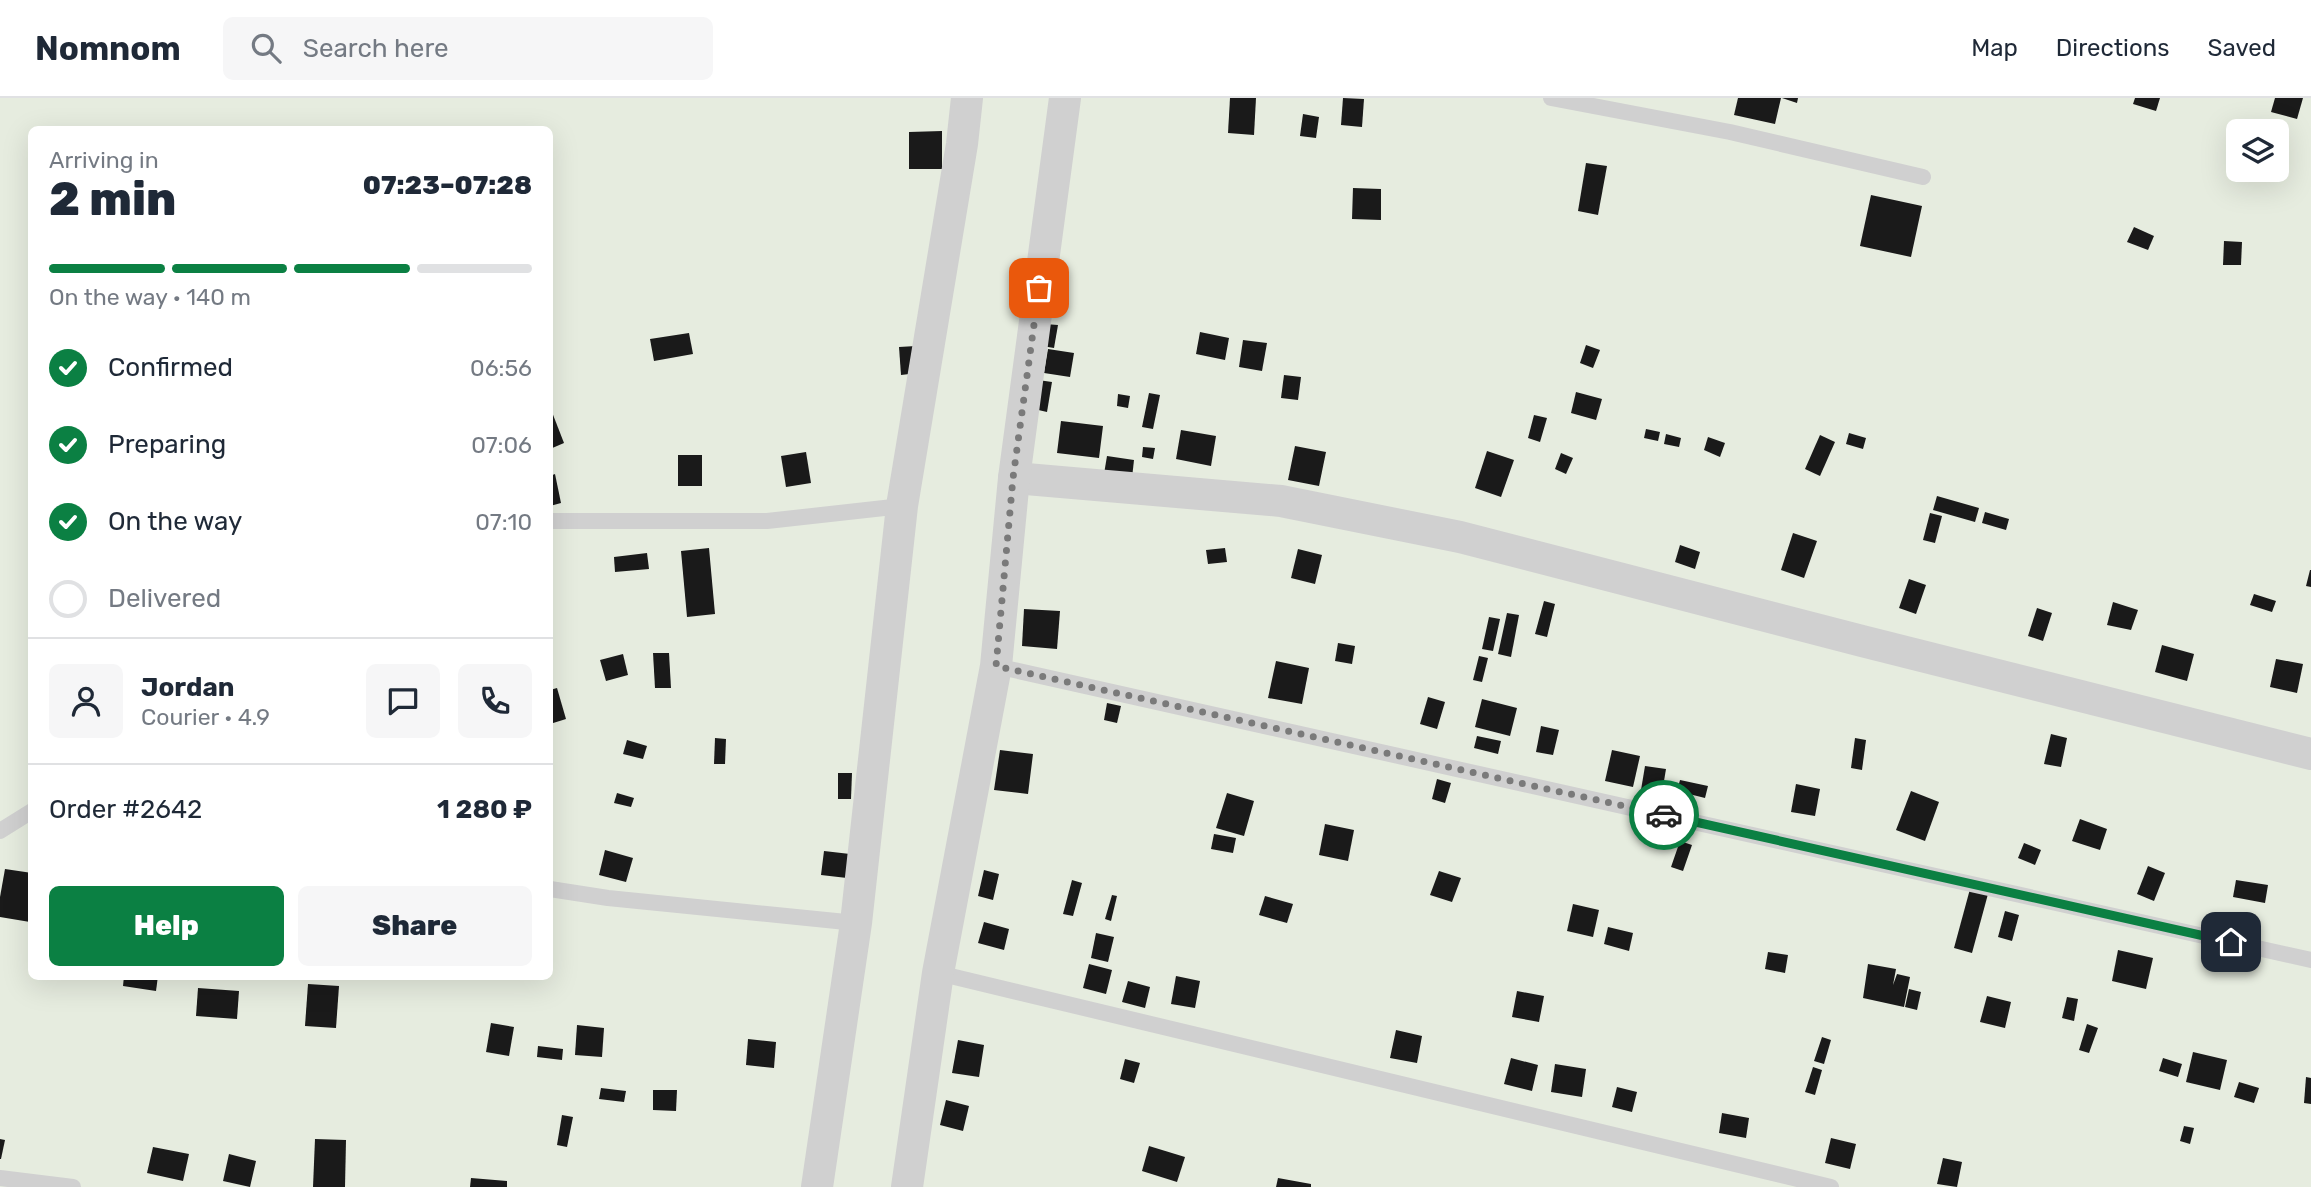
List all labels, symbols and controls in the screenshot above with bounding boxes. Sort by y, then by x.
search box [223,17,713,80]
text: Nomnom [35,29,181,68]
icon: search [247,29,285,67]
text: Search here [303,33,449,64]
text: Map [1971,34,2018,62]
text: Directions [2056,34,2169,62]
text: Saved [2207,34,2276,62]
map controls [2226,119,2289,182]
button: layers [2226,119,2289,182]
text: Arriving in [49,146,159,174]
text: 07:23–07:28 [363,170,532,201]
text: 2 min [49,172,176,227]
pin [1009,258,1069,318]
icon: bag [1020,269,1058,307]
text: On the way · 140 m [49,283,251,311]
icon: check [49,349,87,387]
text: Confirmed [108,352,233,383]
text: 06:56 [470,354,532,382]
icon: check [49,426,87,464]
text: Preparing [108,429,226,460]
text: 07:06 [471,431,532,459]
icon: check [49,503,87,541]
text: On the way [108,506,242,537]
text: 07:10 [475,508,532,536]
text: Delivered [108,583,221,614]
button: person [49,664,123,738]
button: chat [366,664,440,738]
button: phone [458,664,532,738]
text: Jordan [141,672,234,703]
text: Courier · 4.9 [141,703,270,731]
courier [1629,780,1699,850]
text: Order #2642 [49,794,202,825]
text: 1 280 ₽ [437,794,532,825]
icon: car [1645,796,1683,834]
button: Help [49,886,284,966]
button: Share [298,886,532,966]
pin [2201,912,2261,972]
icon: home [2212,923,2250,961]

